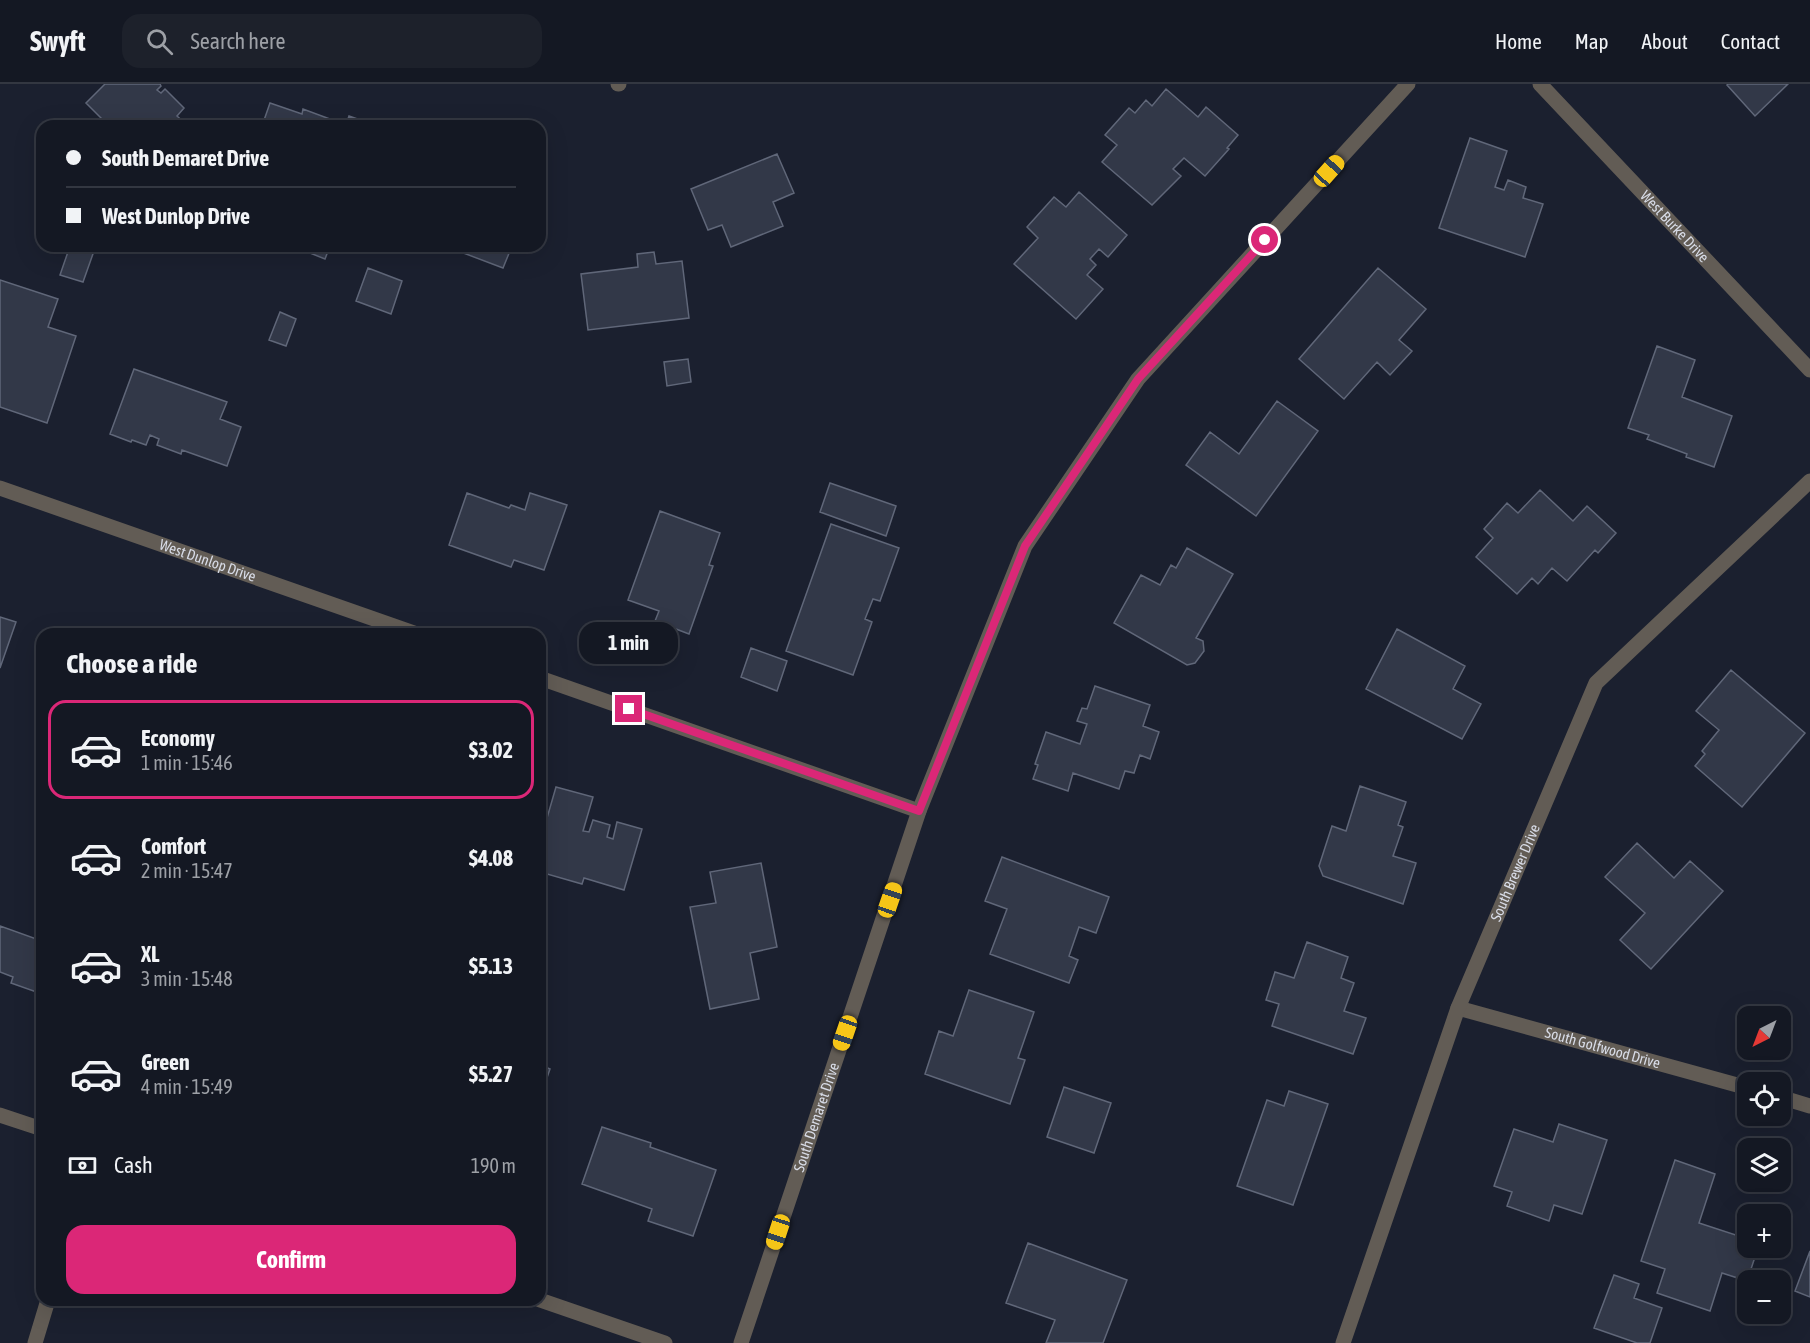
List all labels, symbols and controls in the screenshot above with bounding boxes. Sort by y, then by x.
search box [122,14,542,68]
text: Swyft [30,25,86,57]
icon: search [143,25,176,58]
text: Search here [191,28,285,54]
text: Home [1495,29,1542,53]
text: Map [1575,29,1609,53]
text: About [1642,29,1688,53]
text: Contact [1721,29,1780,53]
text: South Demaret Drive [102,145,269,171]
car [1310,152,1348,190]
street label: West Burke Drive [1637,187,1713,266]
text: West Dunlop Drive [102,203,250,229]
route start [1251,226,1278,253]
street label: West Dunlop Drive [157,536,258,585]
callout: 1 min [580,622,678,664]
text: 1 min [608,631,649,654]
text: Choose a ride [66,648,198,679]
route end [615,695,642,722]
icon: car [69,723,123,777]
text: Economy [141,725,215,751]
text: $3.02 [469,737,513,763]
text: 1 min · 15:46 [141,751,233,774]
street label: South Brewer Drive [1487,821,1543,924]
icon: car [69,831,123,885]
text: Comfort [141,833,206,859]
text: $4.08 [469,845,513,871]
text: 2 min · 15:47 [141,859,233,882]
car [876,880,904,920]
icon: car [69,939,123,993]
text: XL [141,941,159,967]
text: $5.13 [469,953,513,979]
text: 3 min · 15:48 [141,967,233,990]
north arrow [1737,1006,1791,1060]
map controls [1737,1006,1791,1324]
car [831,1013,859,1053]
street label: South Golfwood Drive [1543,1023,1662,1071]
icon: car [69,1047,123,1101]
text: Green [141,1049,190,1075]
street label: South Demaret Drive [790,1060,842,1174]
text: $5.27 [469,1061,513,1087]
button: locate [1737,1072,1791,1126]
text: 4 min · 15:49 [141,1075,233,1098]
button: layers [1737,1138,1791,1192]
icon: cash [66,1149,99,1182]
text: Cash [114,1152,153,1178]
text: 190 m [471,1154,516,1177]
button: + [1737,1204,1791,1258]
car [764,1212,792,1252]
button: Confirm [66,1225,516,1294]
button: − [1737,1270,1791,1324]

